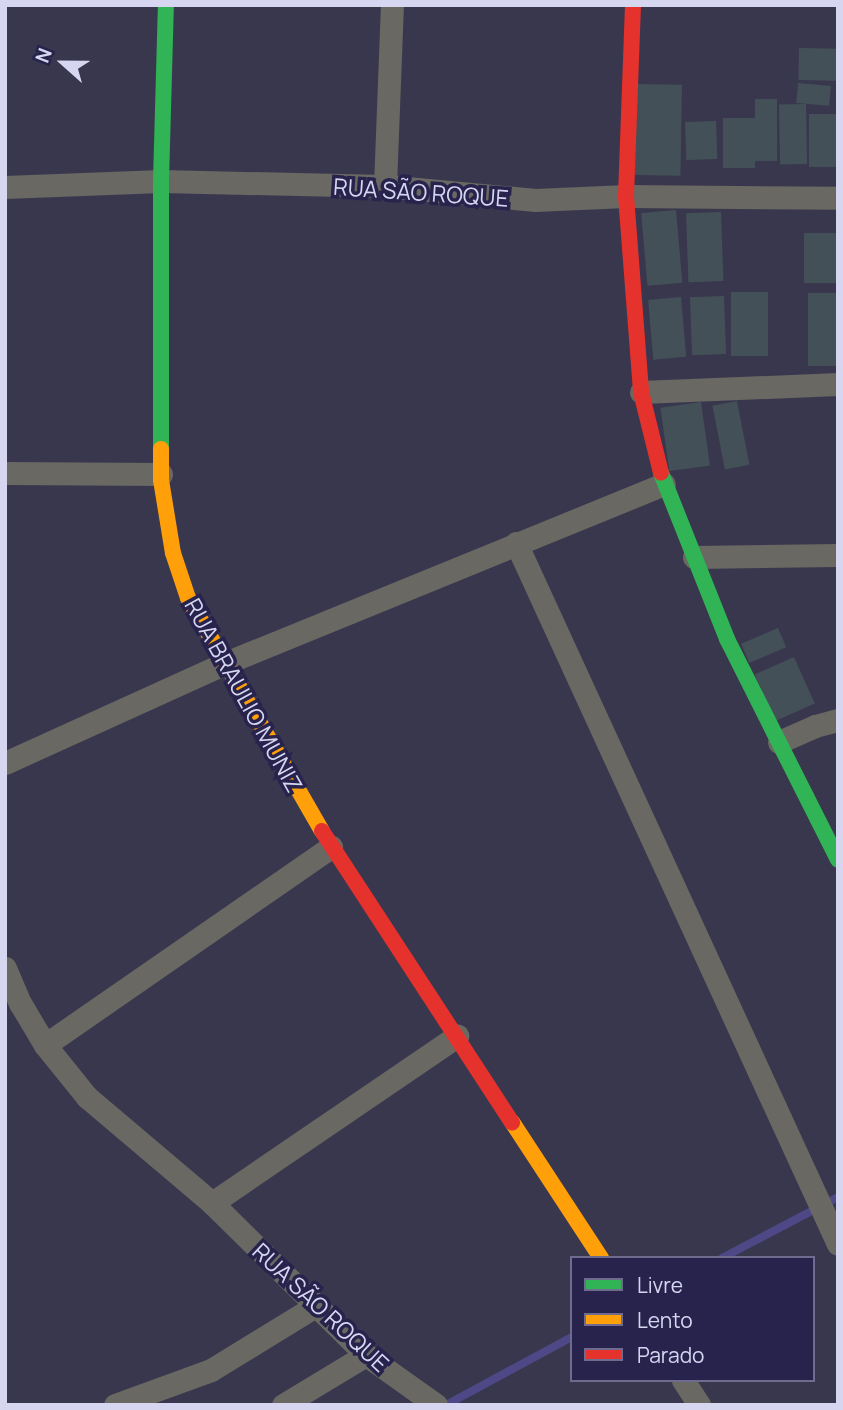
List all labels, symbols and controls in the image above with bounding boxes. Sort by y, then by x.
north arrow [28,28,98,98]
text: N [29,44,58,67]
street label: RUA SÃO ROQUE [332,172,510,212]
street label: RUA BRAULIO MUNIZ [179,593,309,797]
street label: RUA SÃO ROQUE [247,1237,395,1377]
legend [570,1256,815,1382]
text: Livre [637,1271,683,1299]
text: Lento [637,1306,693,1334]
text: Parado [637,1341,705,1369]

